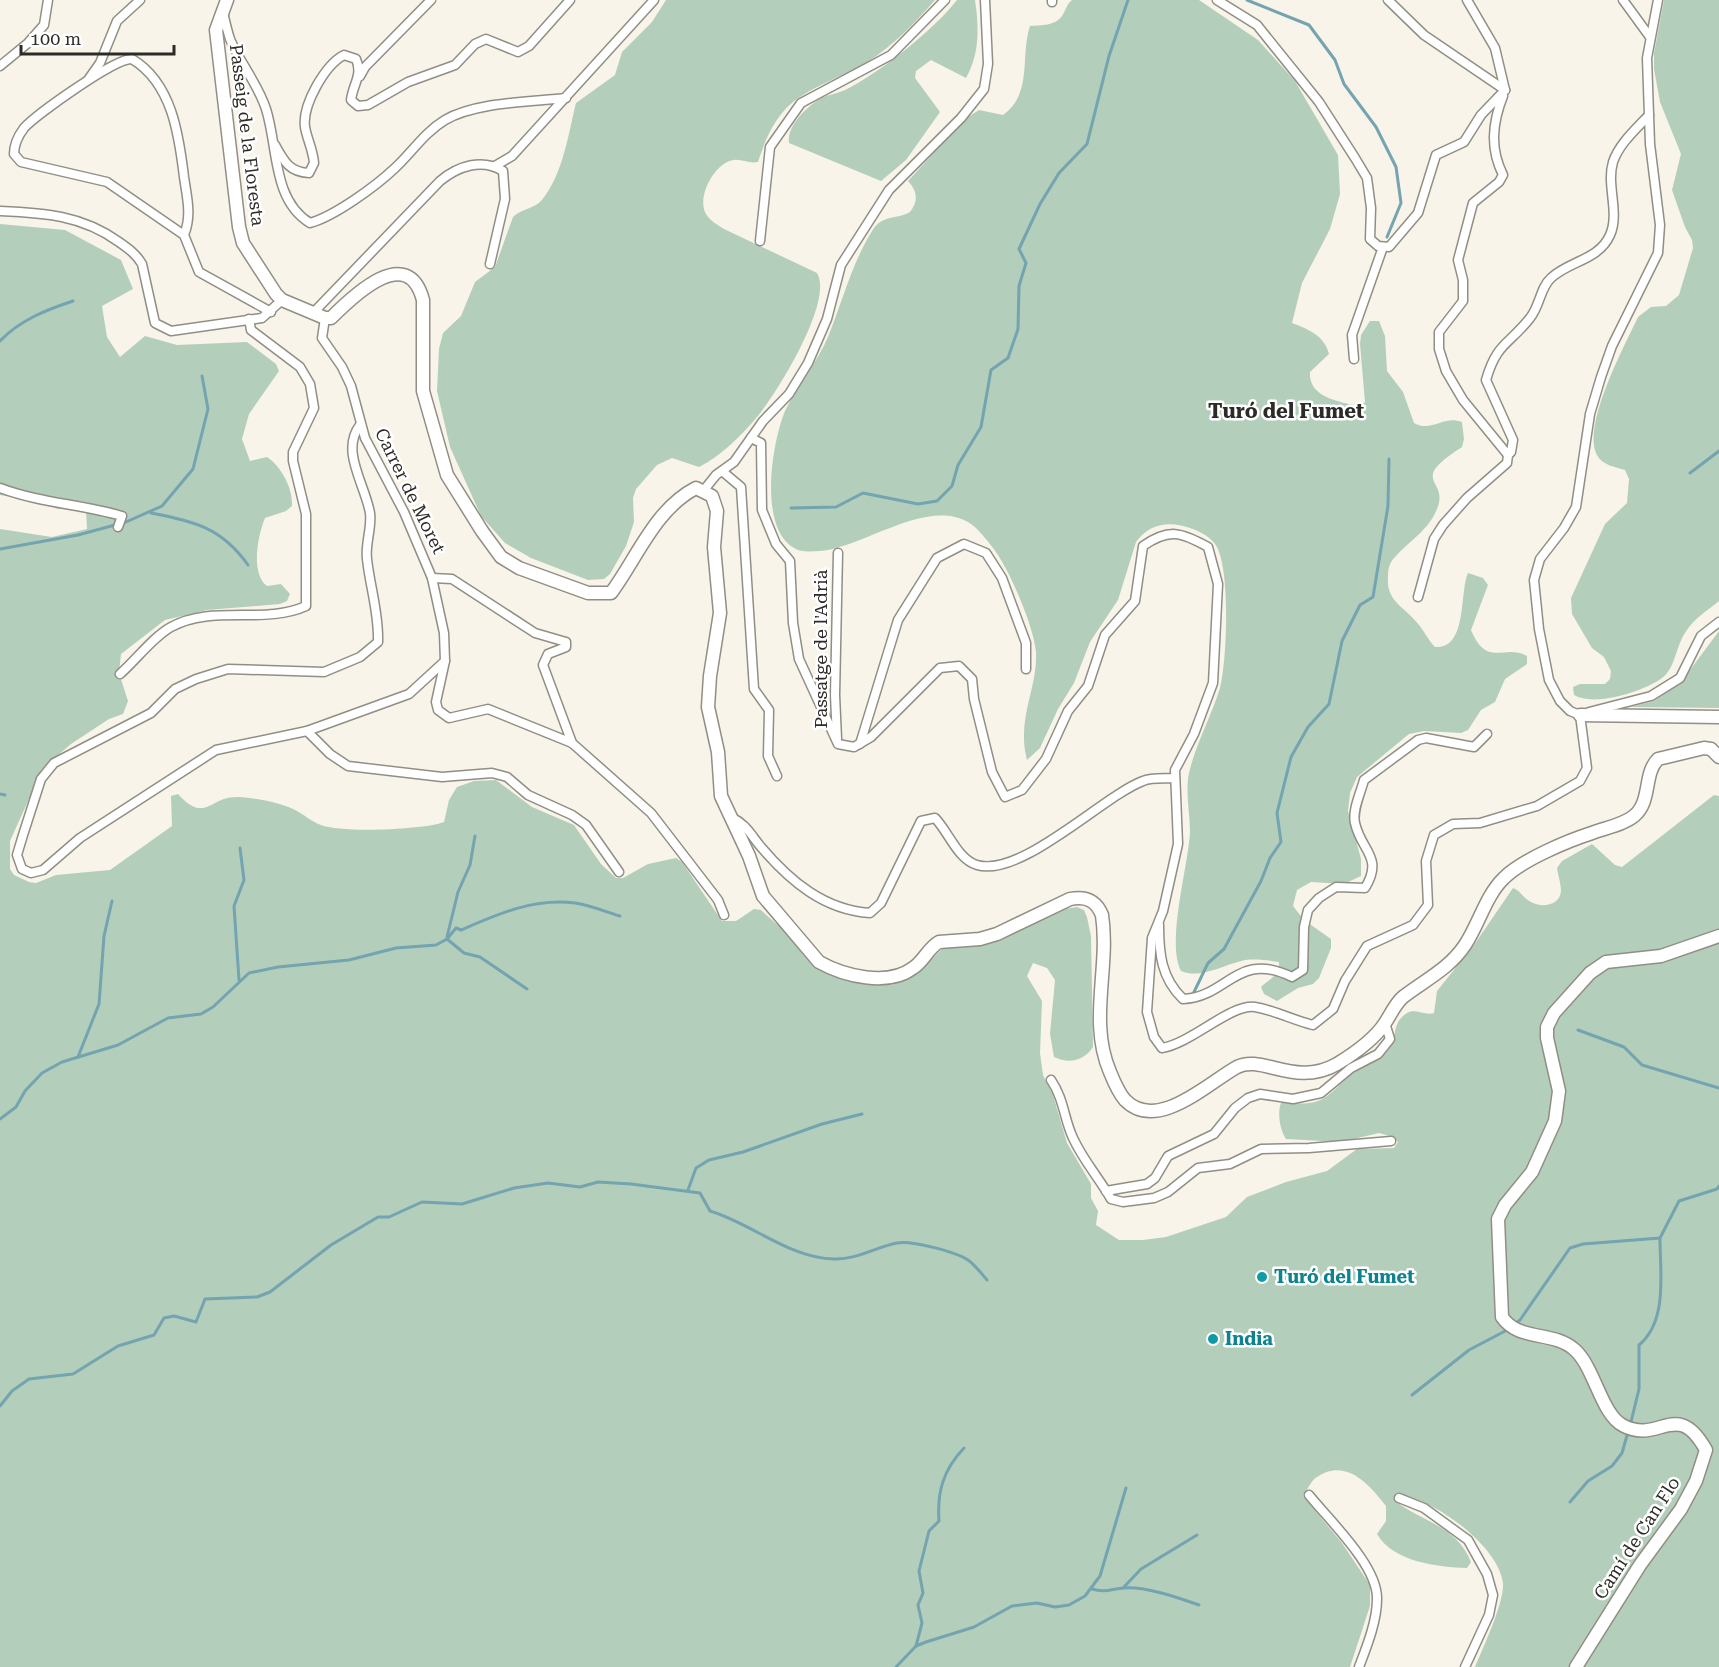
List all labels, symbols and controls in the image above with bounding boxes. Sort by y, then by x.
scale bar [21,18,174,56]
text: 100 m [30,28,81,49]
street label: Passeig de la Floresta [226,43,269,227]
district label: Turó del Fumet [1208,399,1364,423]
street label: Carrer de Moret [371,425,450,557]
street label: Passatge de l'Adrià [810,569,831,729]
place label: Turó del Fumet [1274,1266,1414,1287]
marker: Turó del Fumet [1255,1270,1269,1284]
place label: India [1225,1328,1273,1349]
marker: India [1206,1332,1220,1346]
street label: Camí de Can Flo [1589,1473,1684,1603]

